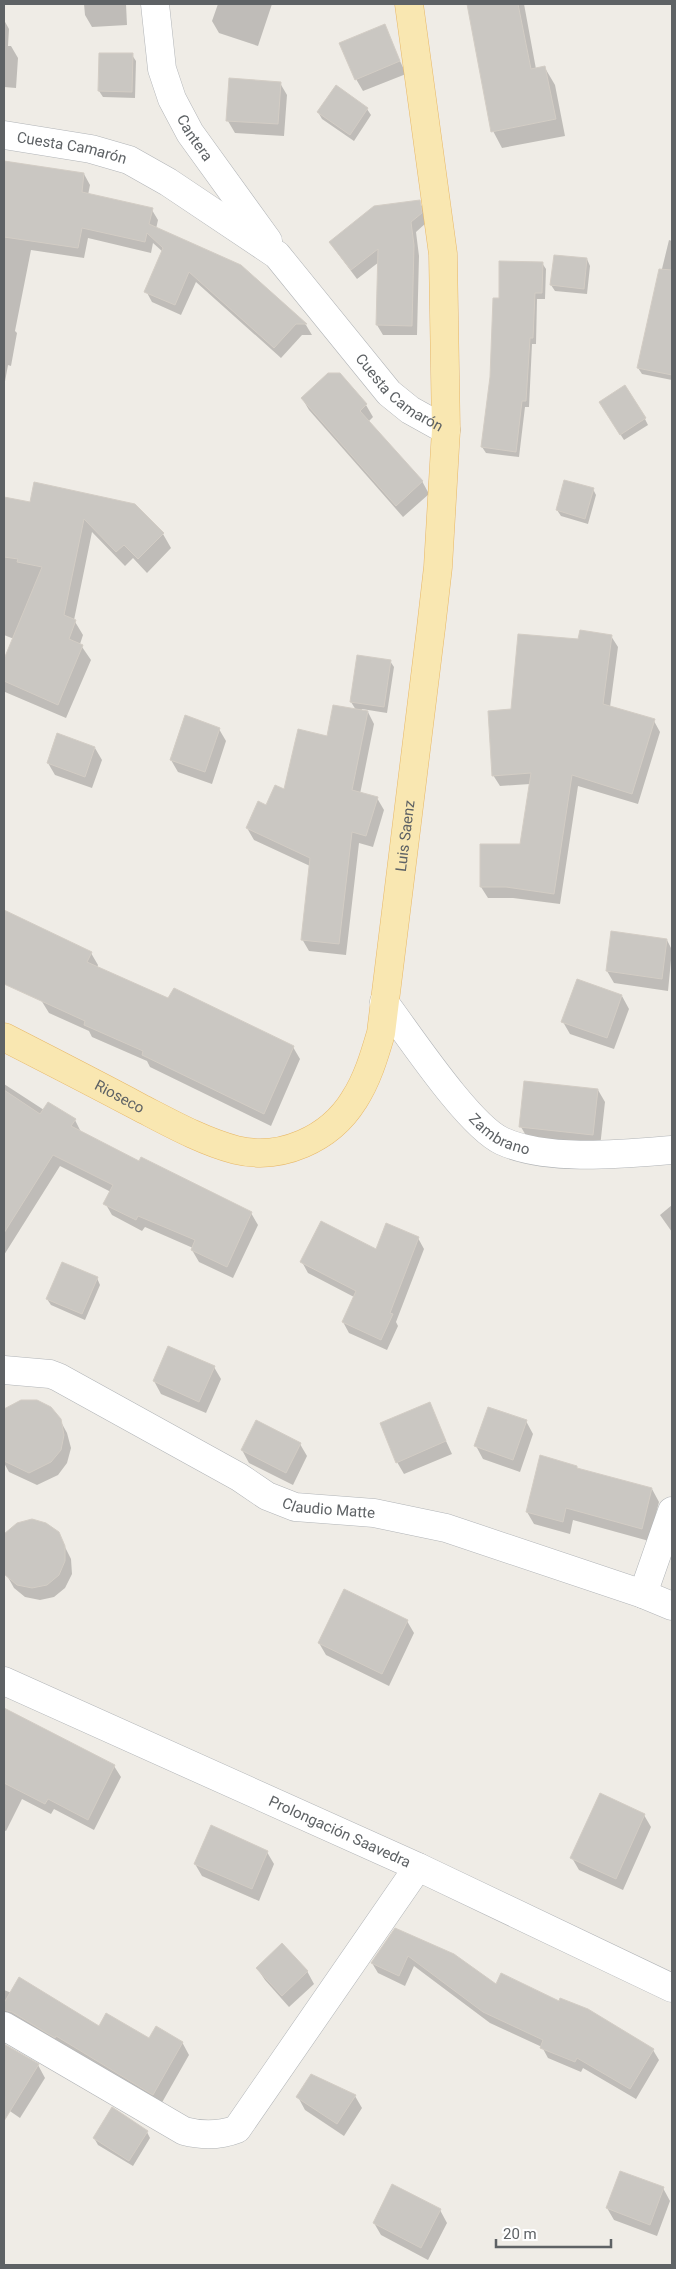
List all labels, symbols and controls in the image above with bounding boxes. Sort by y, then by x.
street label: Cantera [173,112,216,165]
street label: Cuesta Camarón [16,128,129,168]
street label: Cuesta Camarón [352,350,446,436]
street label: Luis Saenz [392,799,419,873]
street label: Rioseco [92,1076,147,1117]
street label: Zambrano [465,1110,531,1159]
street label: Claudio Matte [279,1494,376,1522]
street label: Prolongación Saavedra [266,1792,414,1872]
scale bar [496,2216,611,2248]
text: 20 m [503,2225,537,2243]

